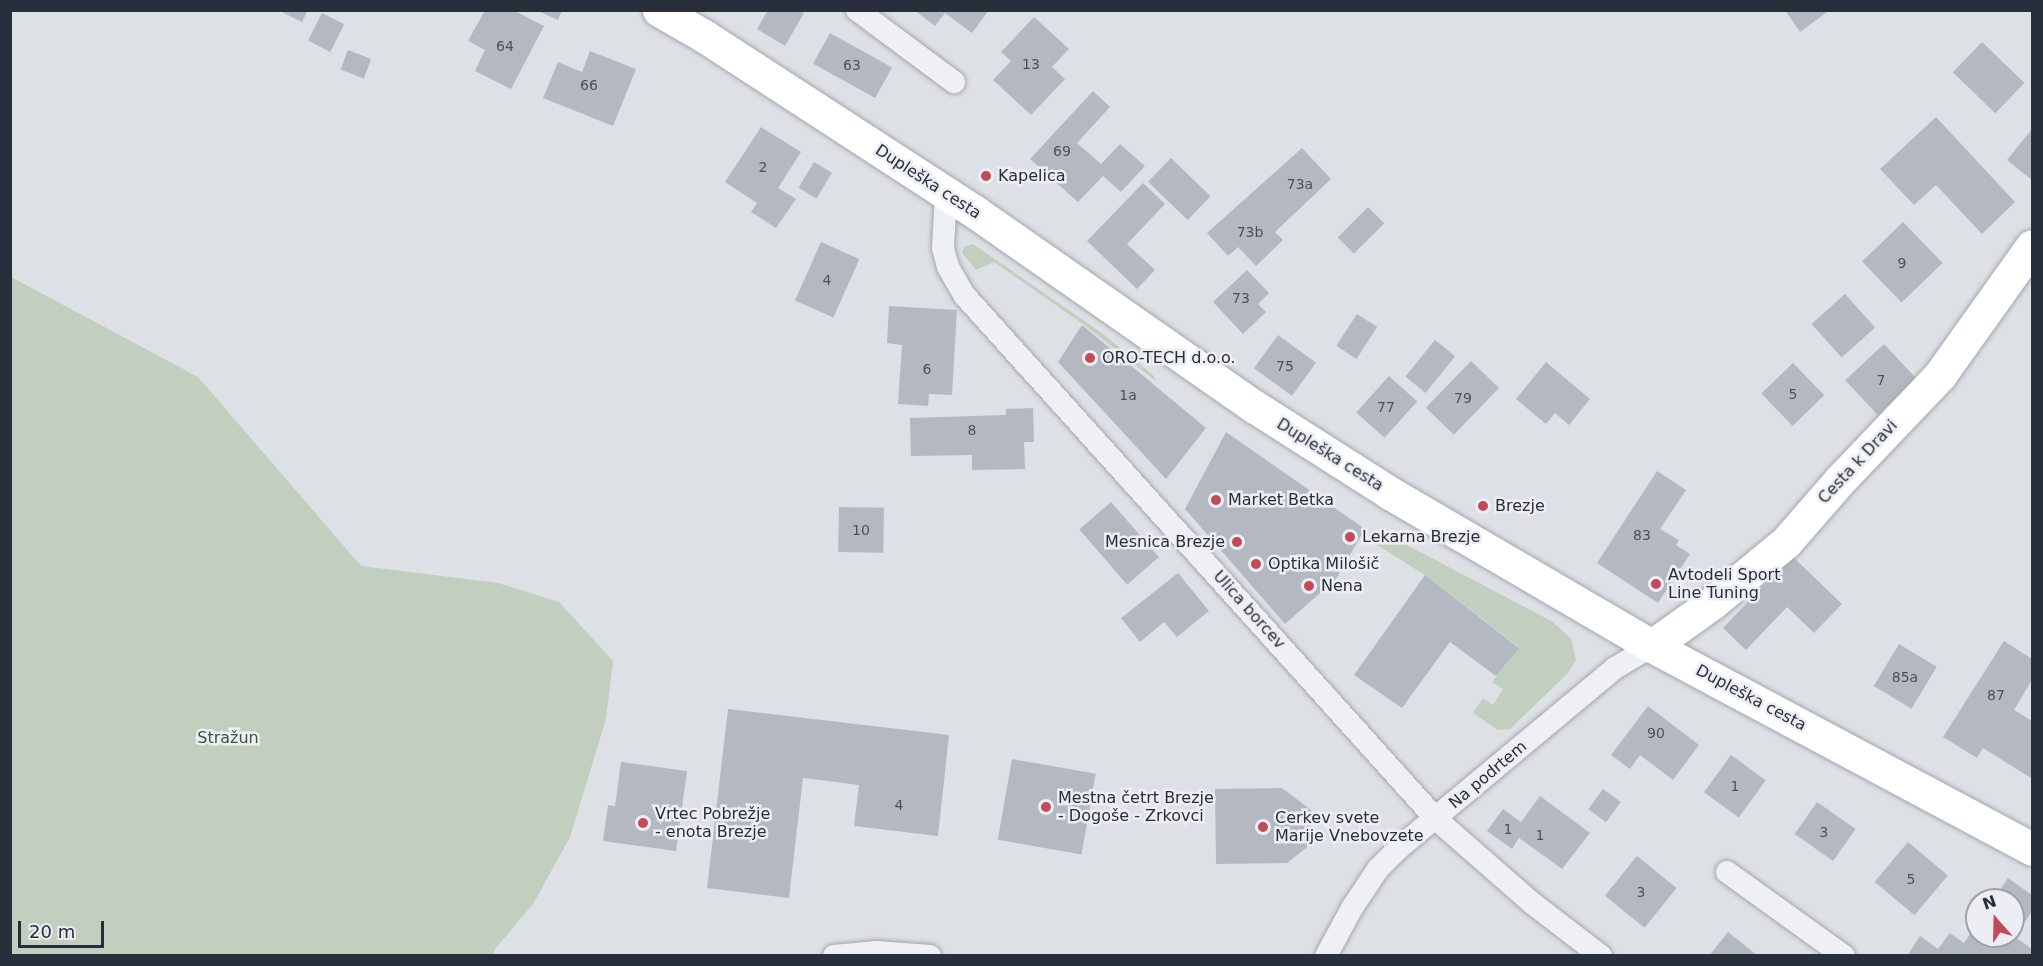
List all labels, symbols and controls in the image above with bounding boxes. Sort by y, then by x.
house number: 64 [496,38,514,54]
house number: 13 [1022,56,1040,72]
house number: 63 [843,57,861,73]
house number: 66 [580,77,598,93]
street label: Dupleška cesta [872,141,984,223]
house number: 69 [1053,143,1071,159]
house number: 2 [759,159,767,175]
place label: Kapelica [998,166,1066,186]
marker: Kapelica [979,169,993,183]
house number: 73a [1287,176,1313,192]
house number: 73b [1237,224,1263,240]
house number: 9 [1898,255,1906,271]
house number: 4 [823,272,831,288]
house number: 73 [1232,290,1250,306]
place label: ORO-TECH d.o.o. [1102,348,1236,368]
marker: ORO-TECH d.o.o. [1083,351,1097,365]
house number: 75 [1276,358,1294,374]
house number: 6 [923,361,931,377]
house number: 7 [1877,372,1885,388]
house number: 5 [1789,386,1797,402]
house number: 1a [1119,387,1137,403]
house number: 79 [1454,390,1472,406]
house number: 77 [1377,399,1395,415]
street label: Dupleška cesta [1273,414,1387,496]
street label: Cesta k Dravi [1814,416,1902,508]
house number: 8 [968,422,976,438]
place label: Market Betka [1228,490,1334,510]
marker: Market Betka [1209,493,1223,507]
place label: Brezje [1495,496,1545,516]
marker: Brezje [1476,499,1490,513]
house number: 10 [852,522,870,538]
place label: Lekarna Brezje [1362,527,1480,547]
house number: 83 [1633,527,1651,543]
marker: Lekarna Brezje [1343,530,1357,544]
place label: Mesnica Brezje [1105,532,1225,552]
marker: Mesnica Brezje [1230,535,1244,549]
place label: Optika Milošič [1268,554,1379,574]
marker: Optika Milošič [1249,557,1263,571]
place label: Avtodeli Sport Line Tuning [1668,565,1780,603]
street label: Ulica borcev [1209,567,1289,653]
place label: Nena [1321,576,1363,596]
marker: Avtodeli Sport Line Tuning [1649,577,1663,591]
marker: Nena [1302,579,1316,593]
street label: Dupleška cesta [1693,661,1809,735]
house number: 85a [1892,669,1918,685]
house number: 87 [1987,687,2005,703]
house number: 90 [1647,725,1665,741]
park label: Stražun [197,728,259,748]
street label: Na podrtem [1445,737,1531,813]
house number: 1 [1731,778,1739,794]
place label: Mestna četrt Brezje - Dogoše - Zrkovci [1058,788,1214,826]
house number: 4 [895,797,903,813]
marker: Mestna četrt Brezje - Dogoše - Zrkovci [1039,800,1053,814]
place label: Vrtec Pobrežje - enota Brezje [655,804,770,842]
place label: Cerkev svete Marije Vnebovzete [1275,808,1424,846]
marker: Vrtec Pobrežje - enota Brezje [636,816,650,830]
marker: Cerkev svete Marije Vnebovzete [1256,820,1270,834]
house number: 1 [1504,821,1512,837]
house number: 3 [1820,824,1828,840]
house number: 1 [1536,827,1544,843]
house number: 5 [1907,871,1915,887]
house number: 3 [1637,884,1645,900]
north arrow [1965,888,2025,948]
text: N [1980,891,1999,914]
scale bar [21,909,106,947]
text: 20 m [29,921,75,942]

